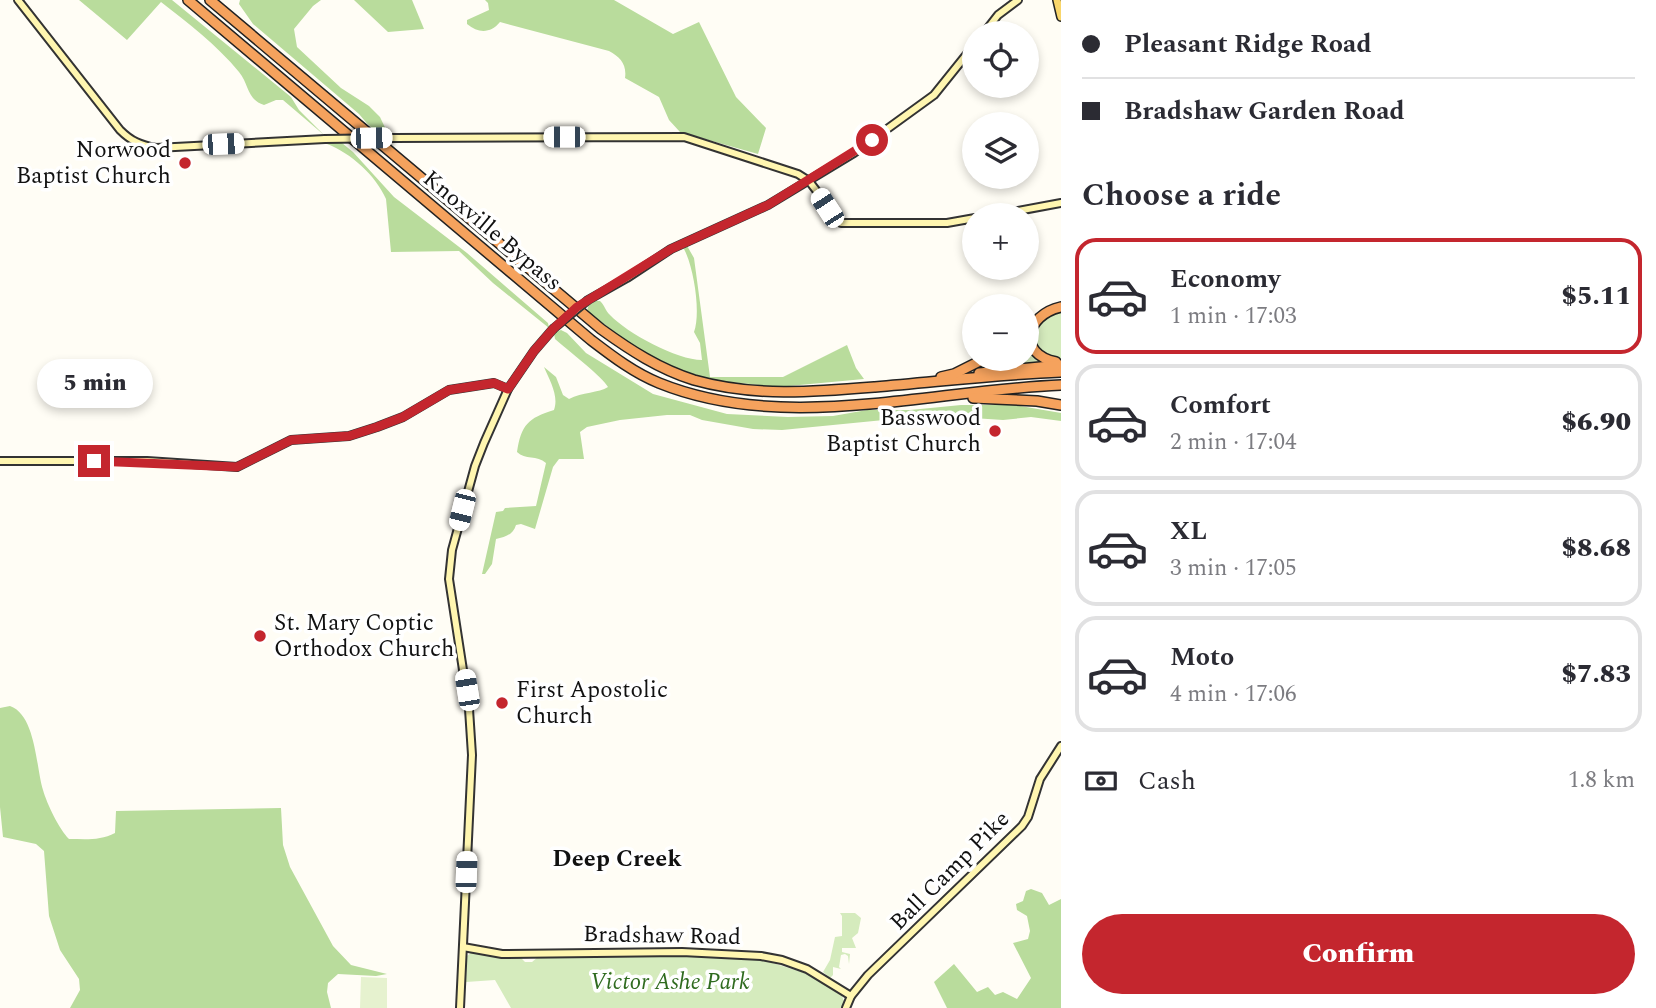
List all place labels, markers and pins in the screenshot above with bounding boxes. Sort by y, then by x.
place label: Norwood Baptist Church [16,133,171,194]
marker: Norwood Baptist Church [177,155,193,171]
place label: Basswood Baptist Church [826,401,981,462]
marker: Basswood Baptist Church [987,423,1003,439]
place label: St. Mary Coptic Orthodox Church [274,606,454,667]
marker: St. Mary Coptic Orthodox Church [252,628,268,644]
place label: First Apostolic Church [516,673,668,734]
marker: First Apostolic Church [494,695,510,711]

